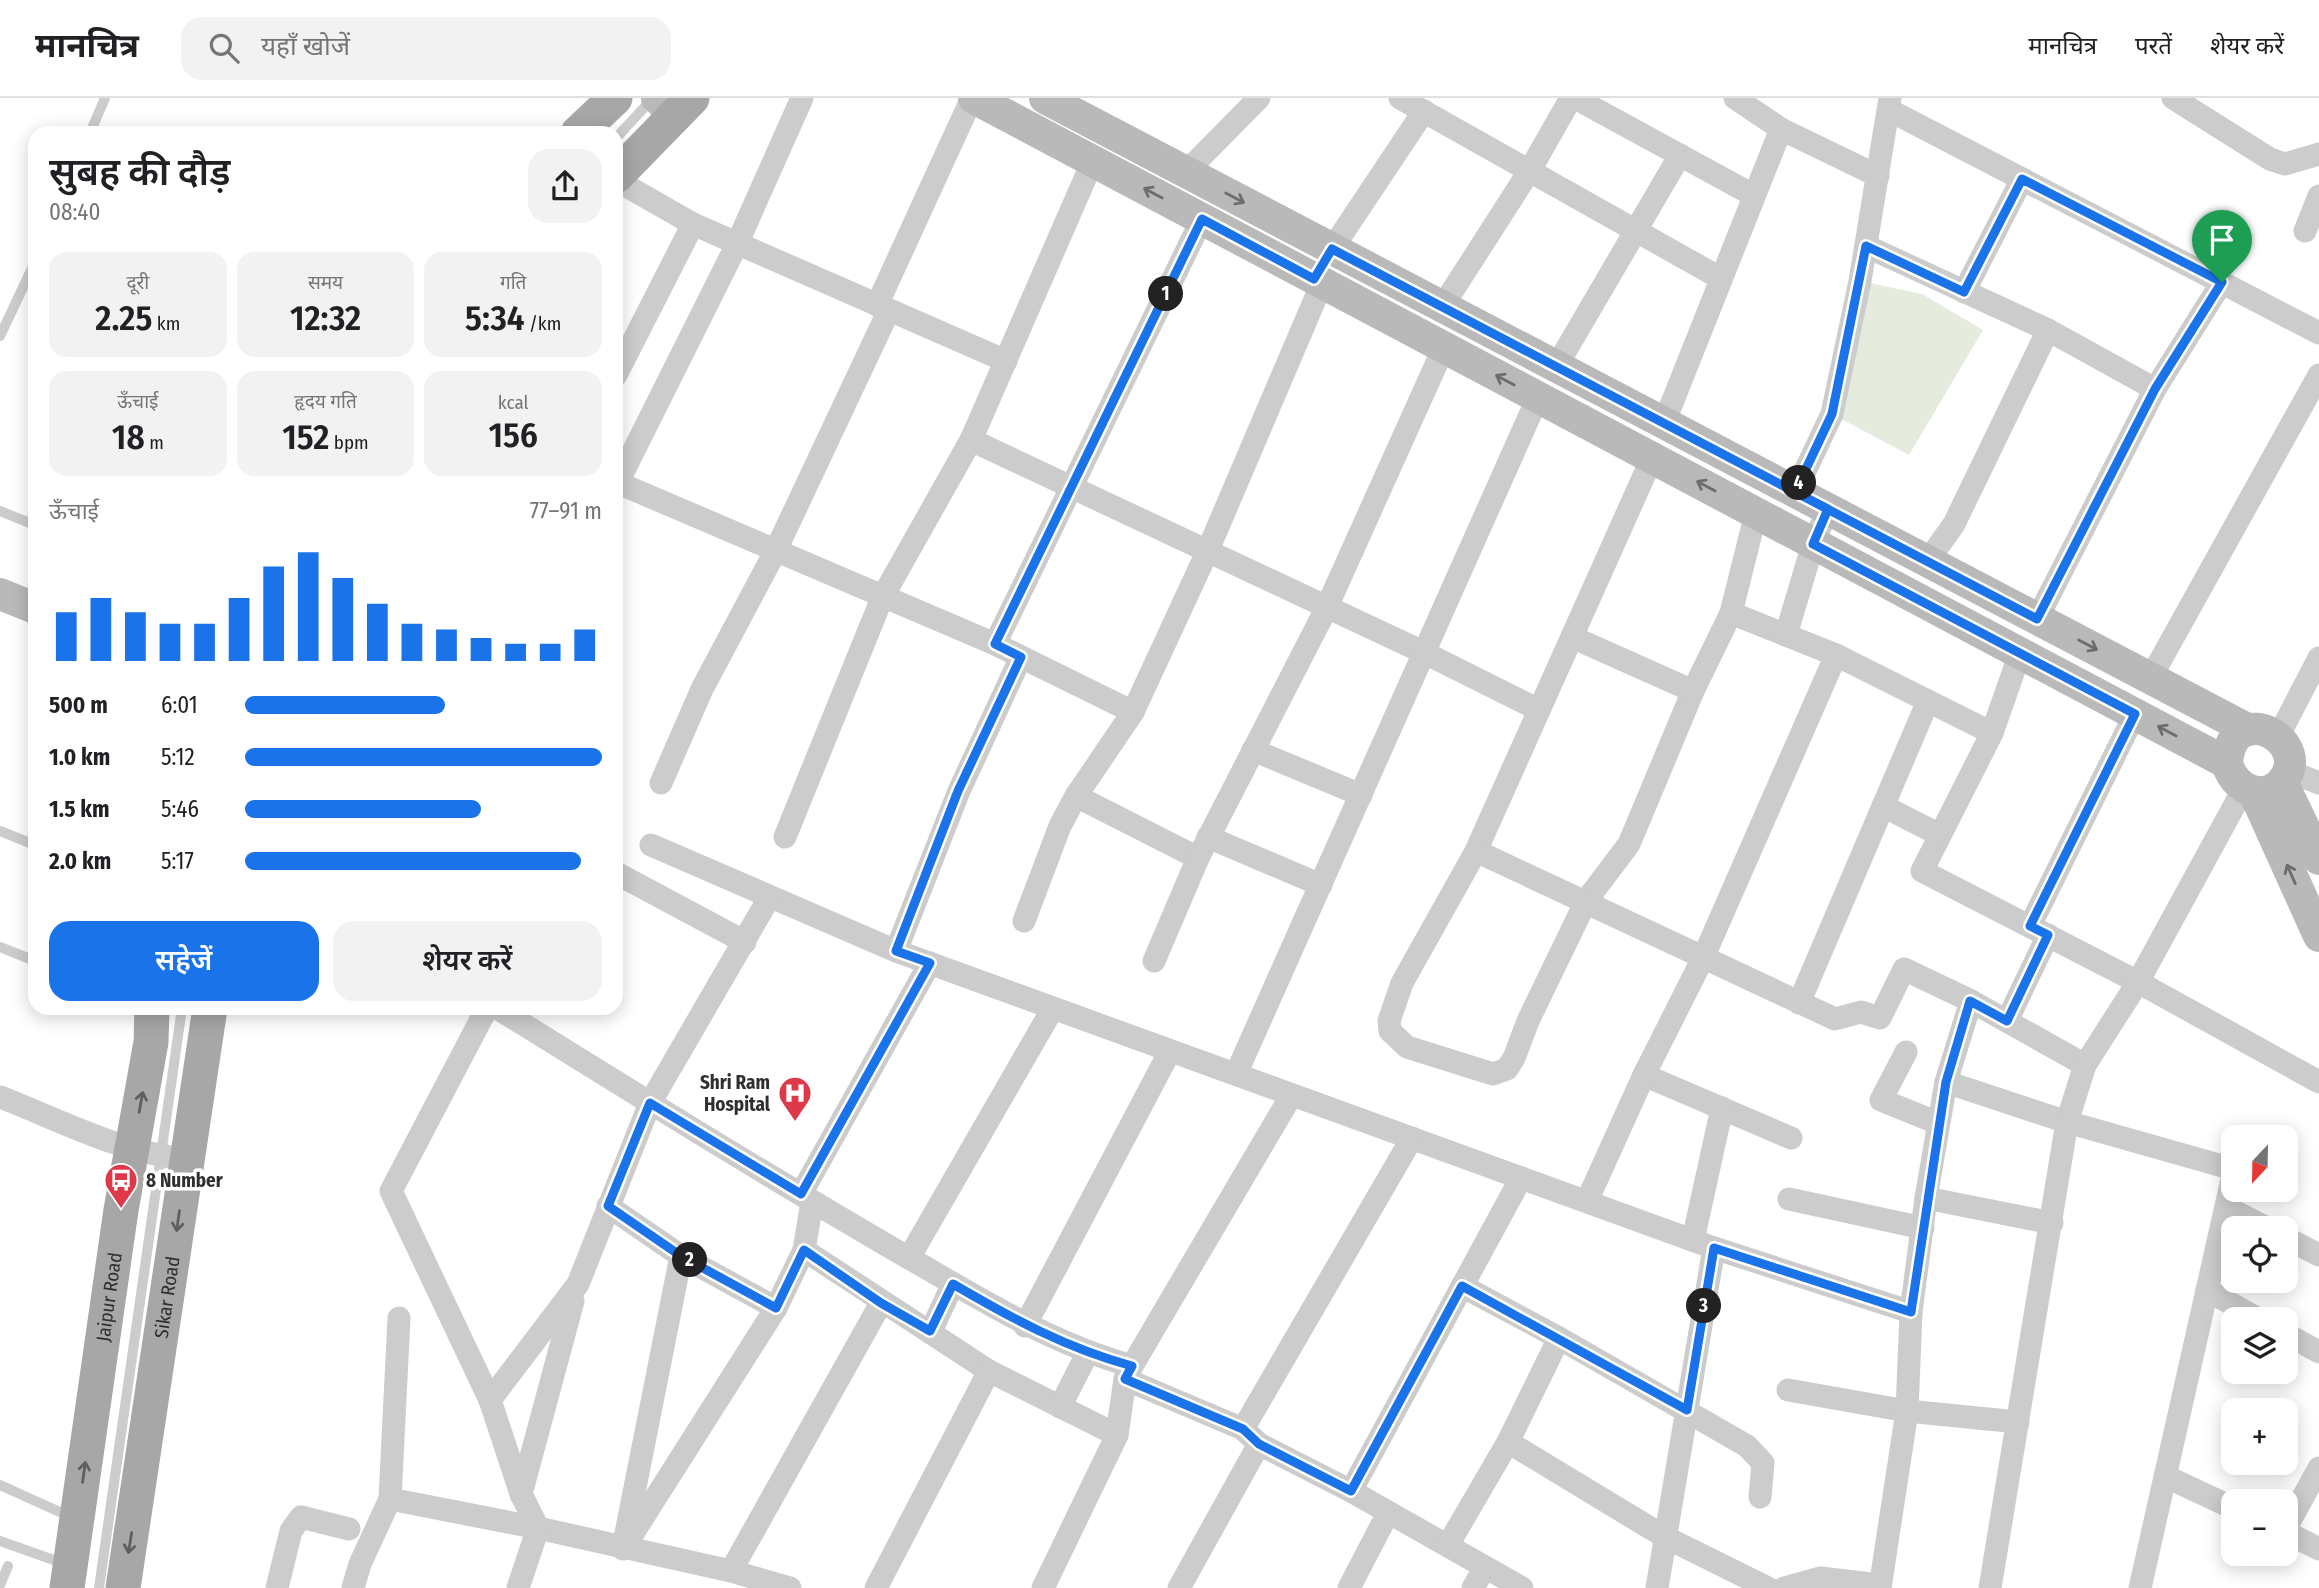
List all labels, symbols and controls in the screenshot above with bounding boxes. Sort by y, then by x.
search box [181,17,671,80]
text: मानचित्र [35,26,139,66]
icon: search [205,29,243,67]
text: यहाँ खोजें [261,31,350,62]
text: मानचित्र [2028,32,2097,60]
text: परतें [2135,32,2172,60]
text: शेयर करें [2210,32,2284,60]
text: सुबह की दौड़ [49,149,230,195]
button: share [528,149,602,223]
one-way arrow [1143,186,1163,200]
one-way arrow [1225,191,1245,205]
text: 08:40 [49,198,100,226]
pin [2192,210,2252,282]
icon: arrive [2203,221,2241,259]
text: दूरी [126,271,149,294]
text: समय [308,271,343,294]
text: गति [500,271,526,294]
pin: 1 [1148,276,1184,312]
text: 1 [1161,282,1170,305]
text: 2.25 [95,297,152,339]
text: 12:32 [290,297,361,339]
text: 5:34 [465,297,524,339]
text: km [152,312,180,335]
text: /km [524,312,561,335]
one-way arrow [1495,373,1516,386]
text: ऊँचाई [117,390,158,413]
text: हृदय गति [294,390,357,413]
text: kcal [498,391,529,414]
text: 156 [488,414,538,456]
text: 18 [112,416,145,458]
text: 152 [282,416,329,458]
text: m [145,431,164,454]
text: bpm [329,431,369,454]
pin: 4 [1782,466,1816,500]
text: 4 [1794,471,1803,494]
one-way arrow [1696,479,1717,493]
text: ऊँचाई [49,497,99,525]
text: 77–91 m [530,497,602,525]
one-way arrow [2077,639,2097,653]
text: 500 m [49,691,108,719]
text: 6:01 [161,691,198,719]
one-way arrow [2157,724,2178,737]
text: 1.0 km [49,743,110,771]
text: 5:12 [161,743,195,771]
text: 1.5 km [49,795,110,823]
text: 5:46 [161,795,199,823]
text: 2.0 km [49,847,111,875]
text: 5:17 [161,847,194,875]
one-way arrow [2284,864,2297,885]
button: सहेजें [49,921,319,1001]
button: शेयर करें [333,921,602,1001]
place label: Shri Ram Hospital [700,1071,771,1116]
hospital icon: Shri Ram Hospital [776,1074,814,1123]
one-way arrow [135,1091,148,1114]
north arrow [2221,1125,2298,1202]
map controls [2221,1125,2298,1566]
bus stop icon: 8 Number [102,1161,140,1210]
place label: 8 Number [146,1169,224,1192]
one-way arrow [171,1209,184,1232]
button: locate [2221,1216,2298,1293]
pin: 2 [672,1242,708,1278]
text: 2 [685,1248,694,1271]
street label: Jaipur Road [91,1251,126,1343]
street label: Sikar Road [149,1255,184,1340]
pin: 3 [1686,1288,1722,1324]
text: 3 [1699,1294,1708,1317]
button: layers [2221,1307,2298,1384]
button: + [2221,1398,2298,1475]
one-way arrow [77,1461,90,1484]
button: − [2221,1489,2298,1566]
one-way arrow [123,1531,136,1554]

